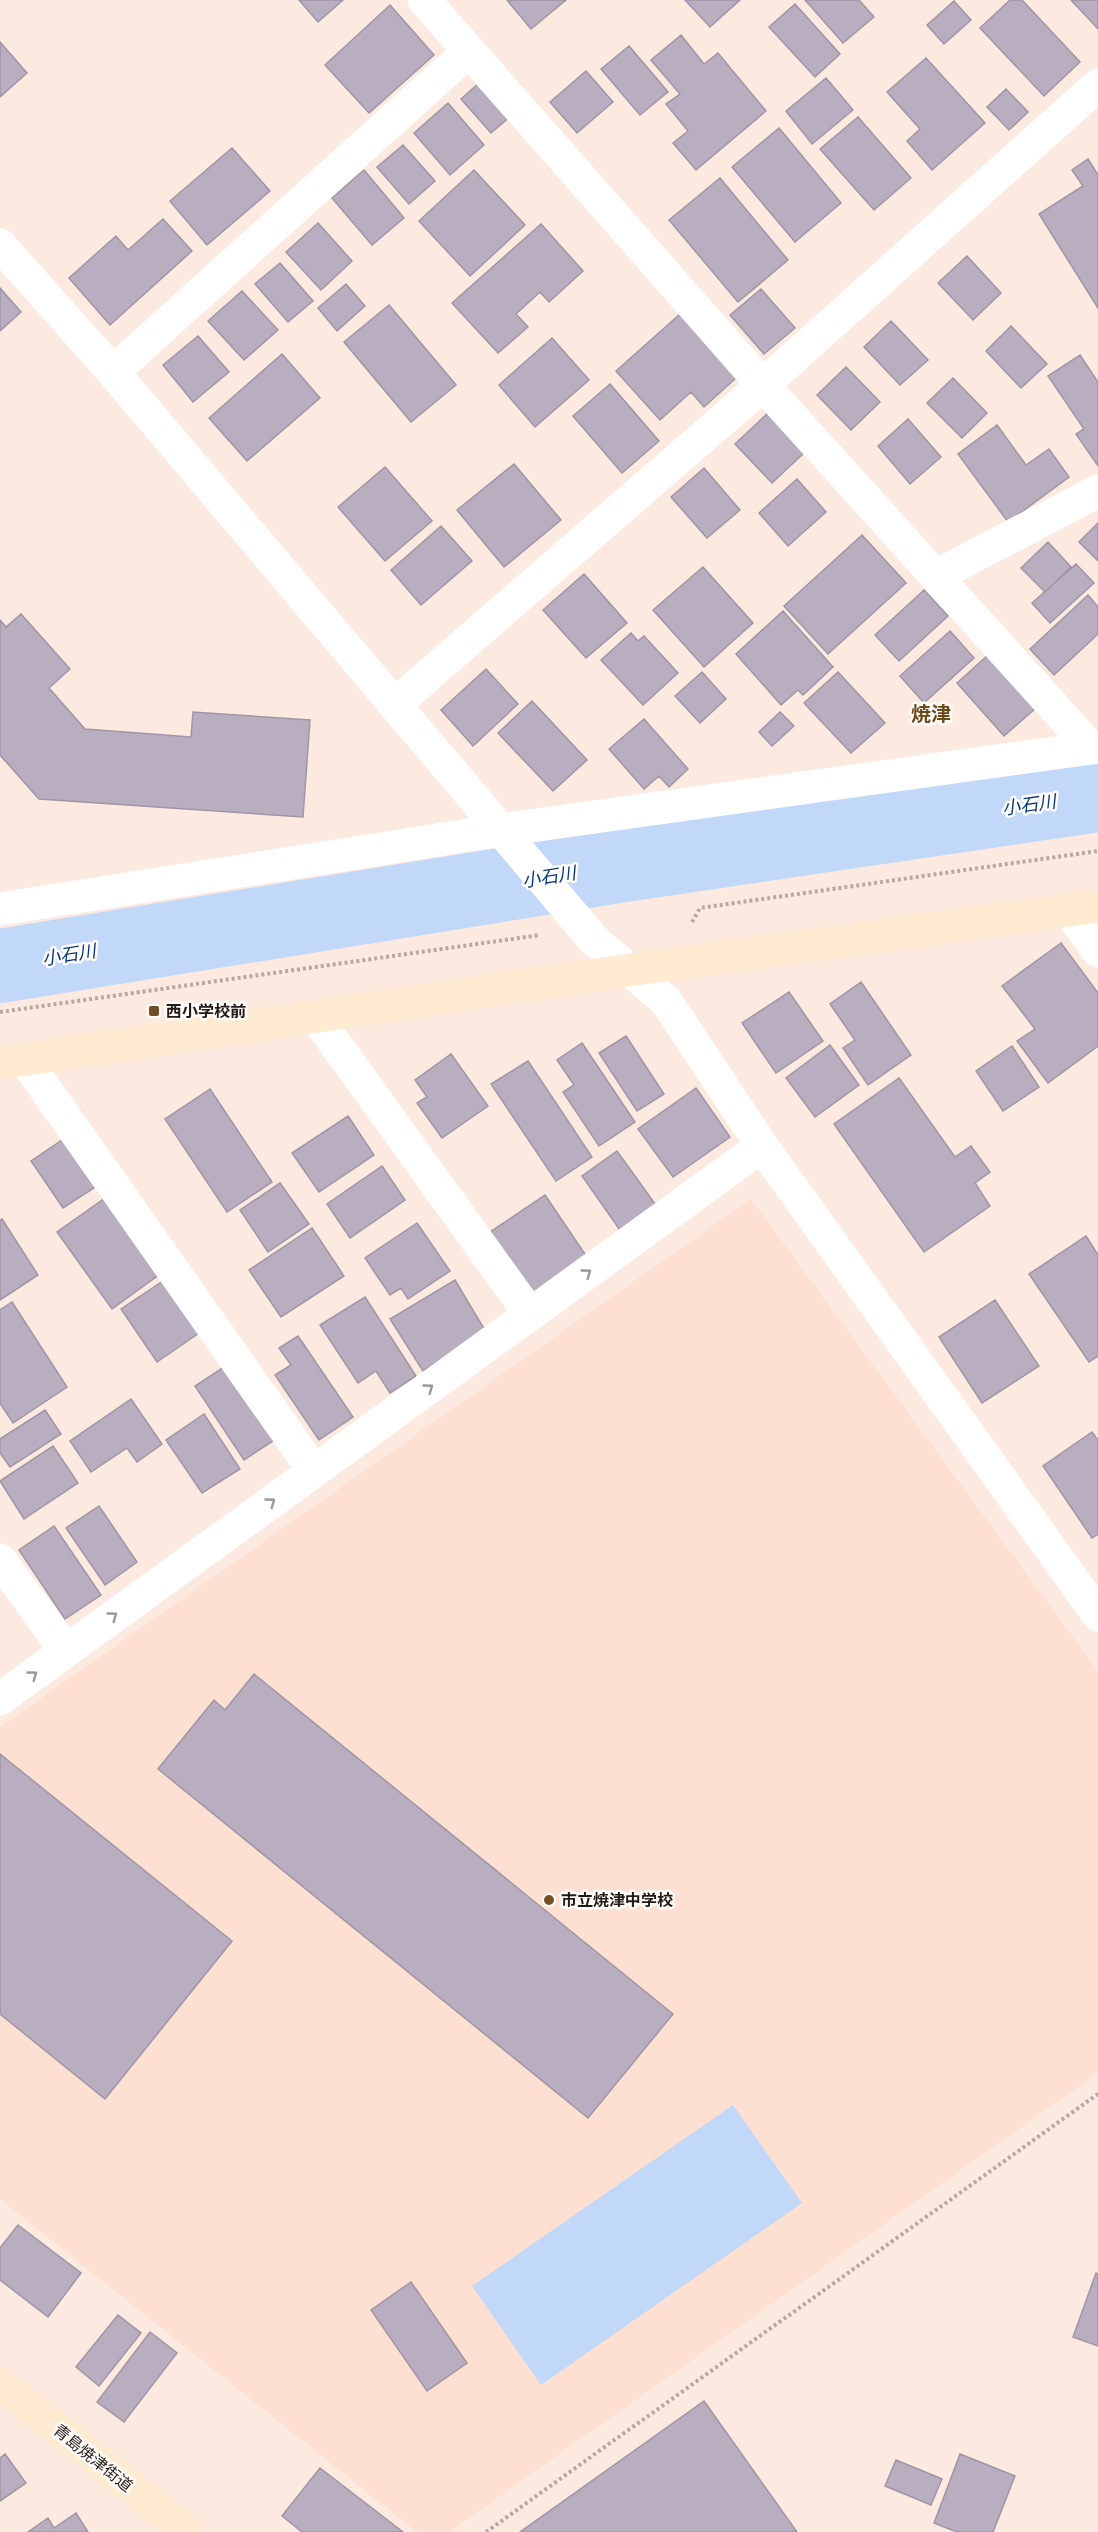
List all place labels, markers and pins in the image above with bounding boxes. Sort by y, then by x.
place label: 西小学校前 [166,1002,246,1021]
marker: 西小学校前 [147,1004,161,1018]
place label: 市立焼津中学校 [561,1891,673,1910]
marker: 市立焼津中学校 [542,1893,556,1907]

